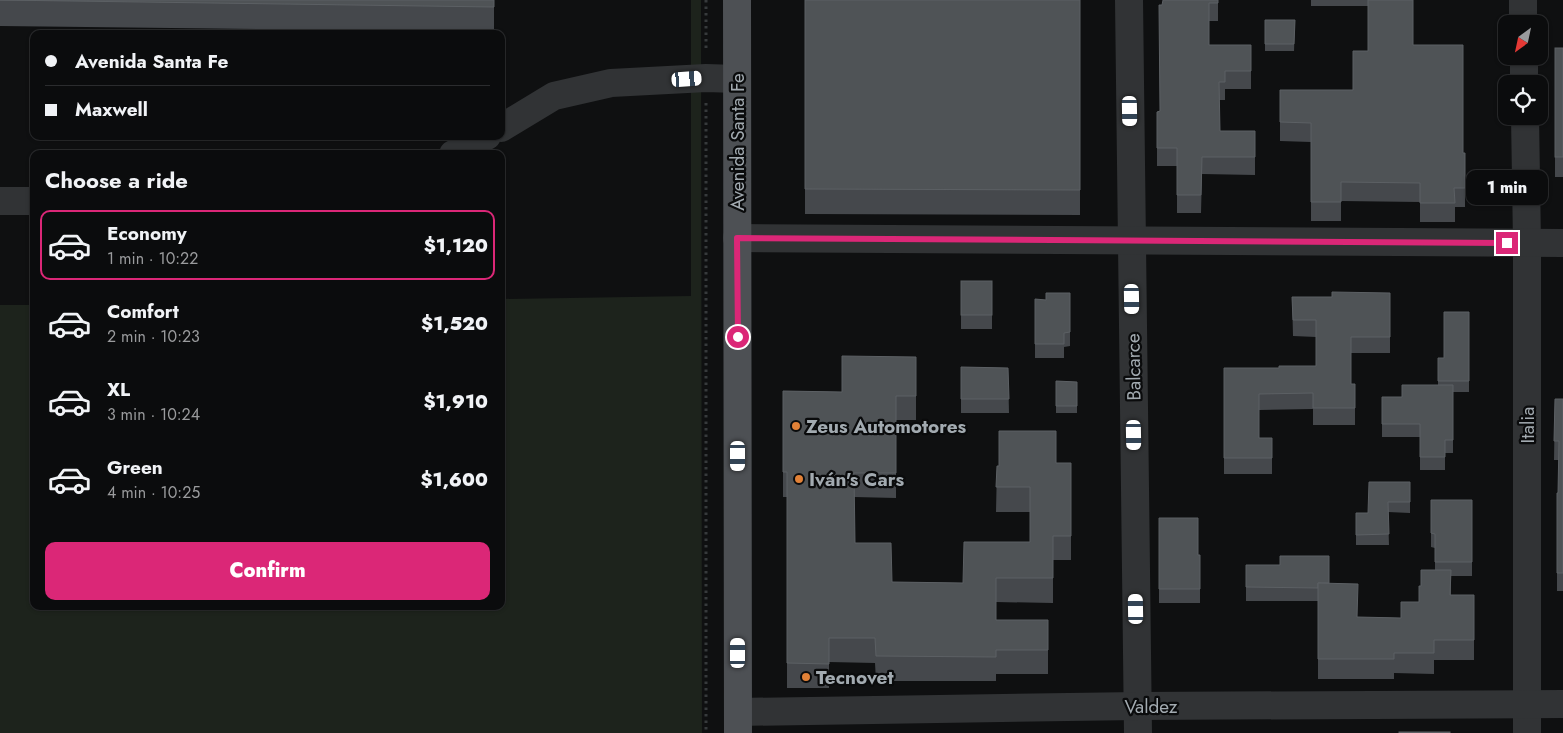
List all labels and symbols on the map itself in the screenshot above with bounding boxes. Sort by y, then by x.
north arrow [1498,15,1548,65]
car [671,70,702,88]
street label: Avenida Santa Fe [724,73,751,211]
car [1122,96,1137,126]
callout: 1 min [1466,170,1548,206]
route end [1496,232,1518,254]
car [1124,284,1139,314]
route start [727,326,749,348]
street label: Balcarce [1119,333,1148,401]
street label: Italia [1514,407,1541,443]
place label: Zeus Automotores [806,413,967,440]
marker: Zeus Automotores [790,420,802,432]
car [1126,420,1141,450]
car [730,441,745,471]
place label: Iván's Cars [809,466,904,493]
marker: Iván's Cars [793,473,805,485]
car [1128,594,1143,624]
car [730,638,745,668]
place label: Tecnovet [816,664,894,691]
marker: Tecnovet [800,671,812,683]
street label: Valdez [1124,693,1178,720]

